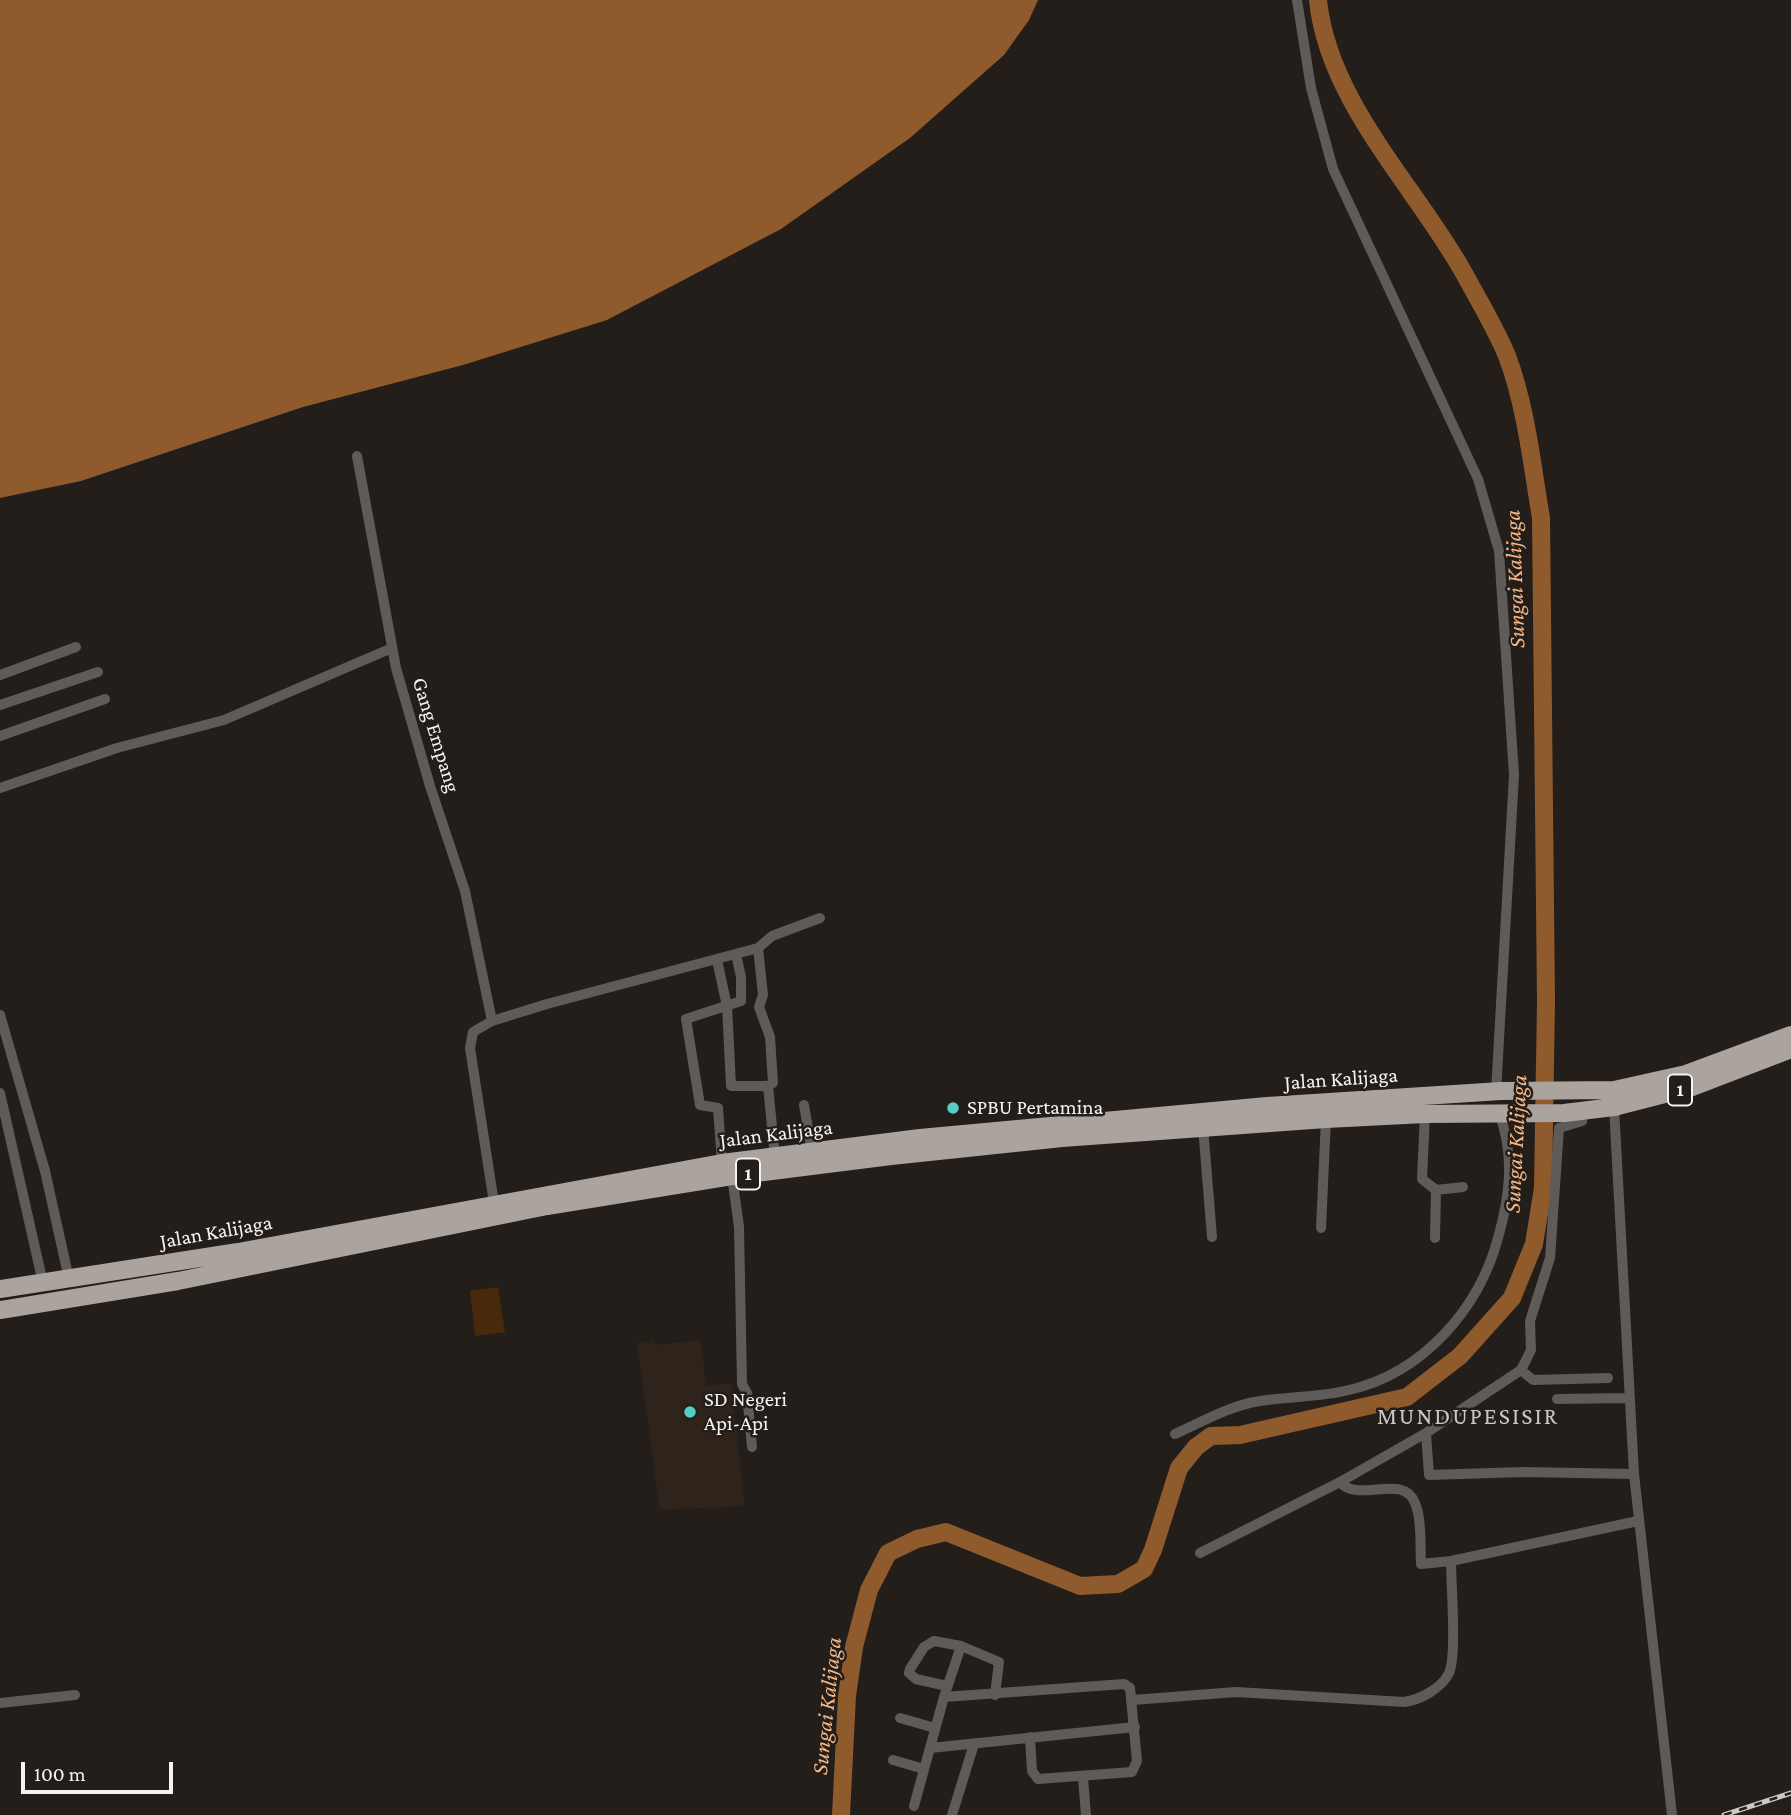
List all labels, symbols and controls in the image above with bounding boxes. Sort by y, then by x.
water label: Sungai Kalijaga [1499,509,1531,649]
street label: Gang Empang [407,675,465,795]
street label: Jalan Kalijaga [1283,1062,1399,1096]
water label: Sungai Kalijaga [1499,1074,1533,1214]
road number: 1 [1668,1074,1692,1106]
place label: SPBU Pertamina [967,1095,1103,1121]
marker: SPBU Pertamina [945,1100,961,1116]
street label: Jalan Kalijaga [718,1115,834,1153]
road number: 1 [736,1158,760,1190]
street label: Jalan Kalijaga [158,1210,274,1254]
place label: SD Negeri Api-Api [704,1387,787,1437]
district label: MUNDUPESISIR [1378,1403,1558,1431]
marker: SD Negeri Api-Api [682,1404,698,1420]
water label: Sungai Kalijaga [806,1636,848,1776]
scale bar [24,1748,177,1792]
text: 100 m [34,1762,86,1786]

